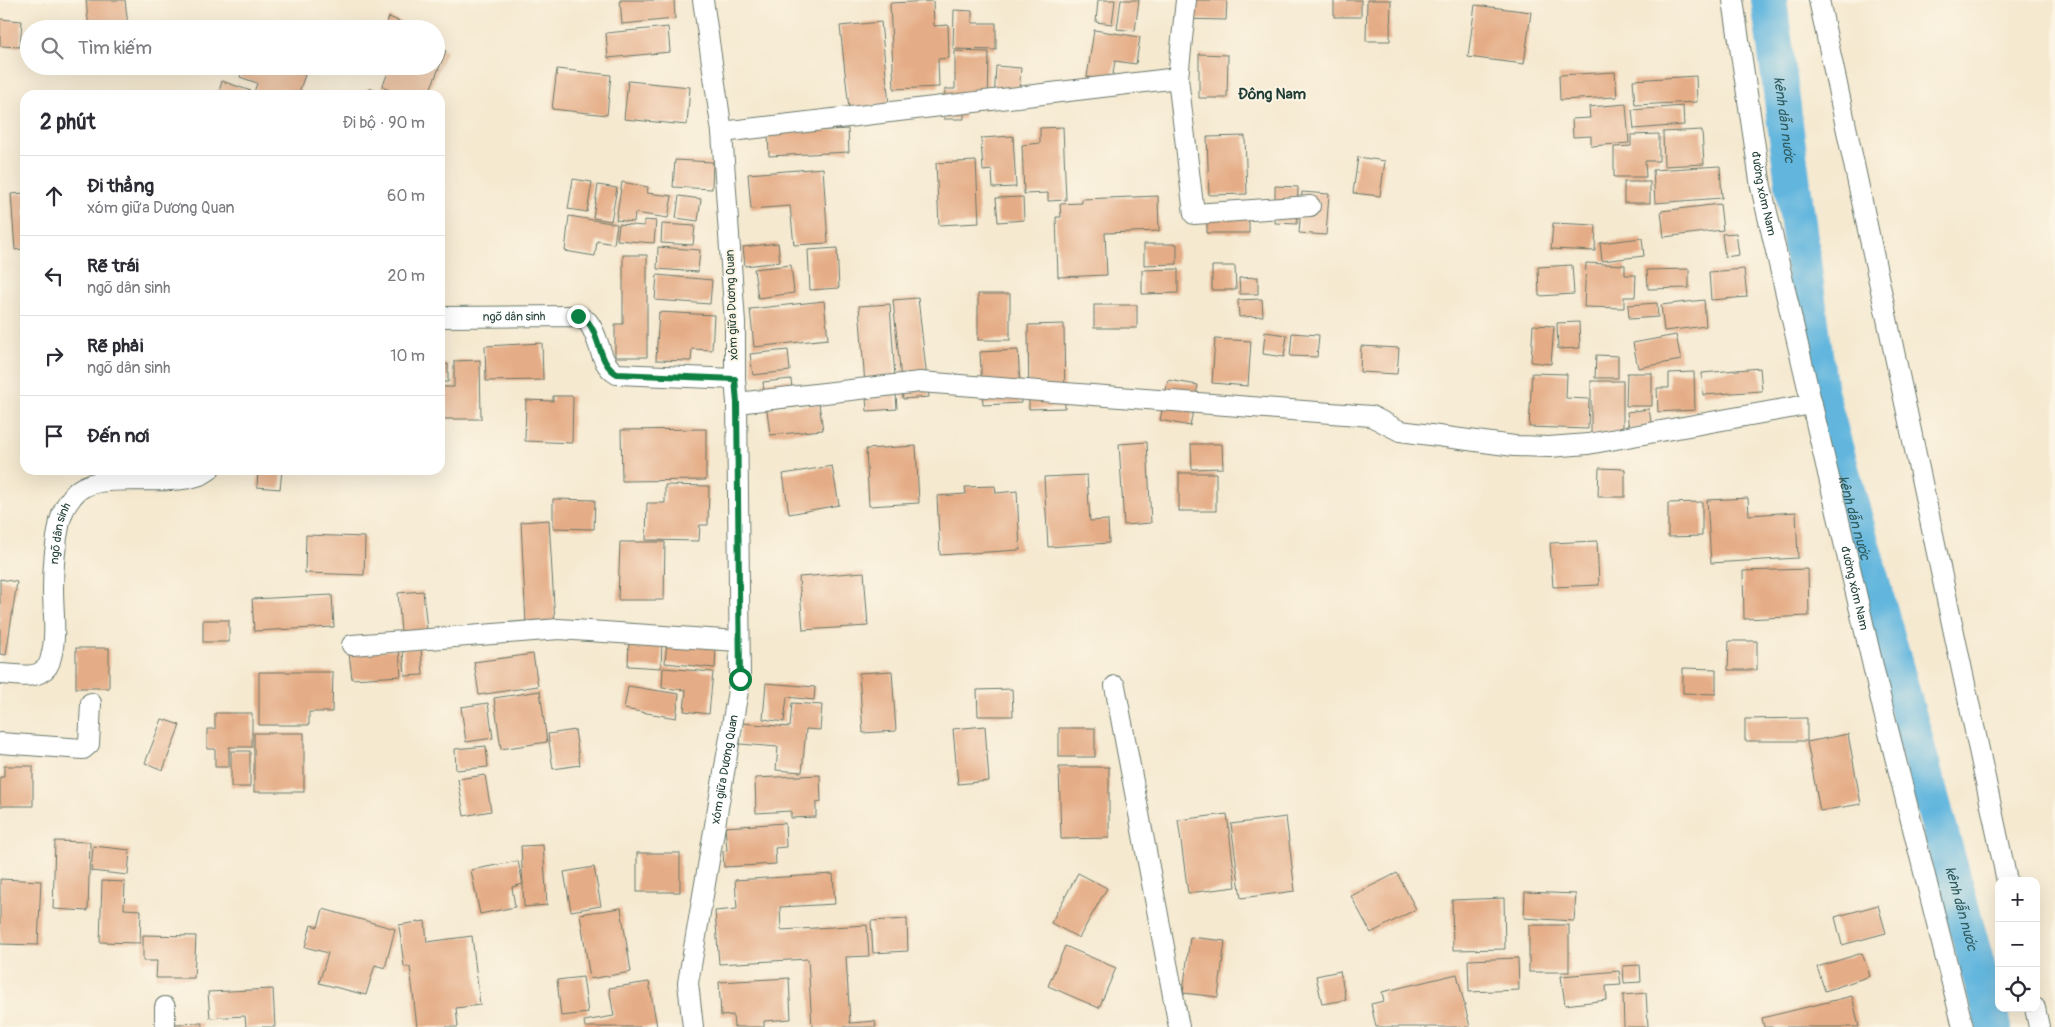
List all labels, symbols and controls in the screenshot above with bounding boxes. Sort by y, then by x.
search box [20,20,445,75]
icon: search [38,34,66,62]
text: Tìm kiếm [78,36,152,60]
water label: kênh dẫn nước [1771,76,1799,165]
district label: Đông Nam [1238,85,1306,104]
text: 2 phút [40,109,95,136]
text: Đi bộ · 90 m [342,113,425,133]
street label: đường xóm Nam [1748,150,1780,238]
text: Đi thẳng [87,174,154,198]
icon: ahead [40,182,68,210]
text: 60 m [387,186,425,206]
text: xóm giữa Dương Quan [87,198,235,218]
street label: xóm giữa Dương Quan [723,249,741,361]
text: Rẽ trái [87,254,139,278]
icon: left [40,262,68,290]
text: 20 m [387,266,425,286]
text: ngõ dân sinh [87,278,171,298]
route end [567,305,590,328]
street label: ngõ dân sinh [483,309,546,324]
text: Rẽ phải [87,334,143,358]
icon: right [40,342,68,370]
text: 10 m [390,346,425,366]
text: ngõ dân sinh [87,358,171,378]
icon: arrive [40,422,68,450]
text: Đến nơi [87,424,149,448]
water label: kênh dẫn nước [1835,474,1874,563]
street label: ngõ dân sinh [47,499,74,565]
street label: đường xóm Nam [1838,545,1872,632]
route start [729,668,752,691]
street label: xóm giữa Dương Quan [708,713,741,825]
water label: kênh dẫn nước [1942,865,1981,953]
map controls [1995,877,2040,1012]
button: + [1995,877,2040,922]
button: − [1995,922,2040,967]
button: locate [1995,967,2040,1012]

